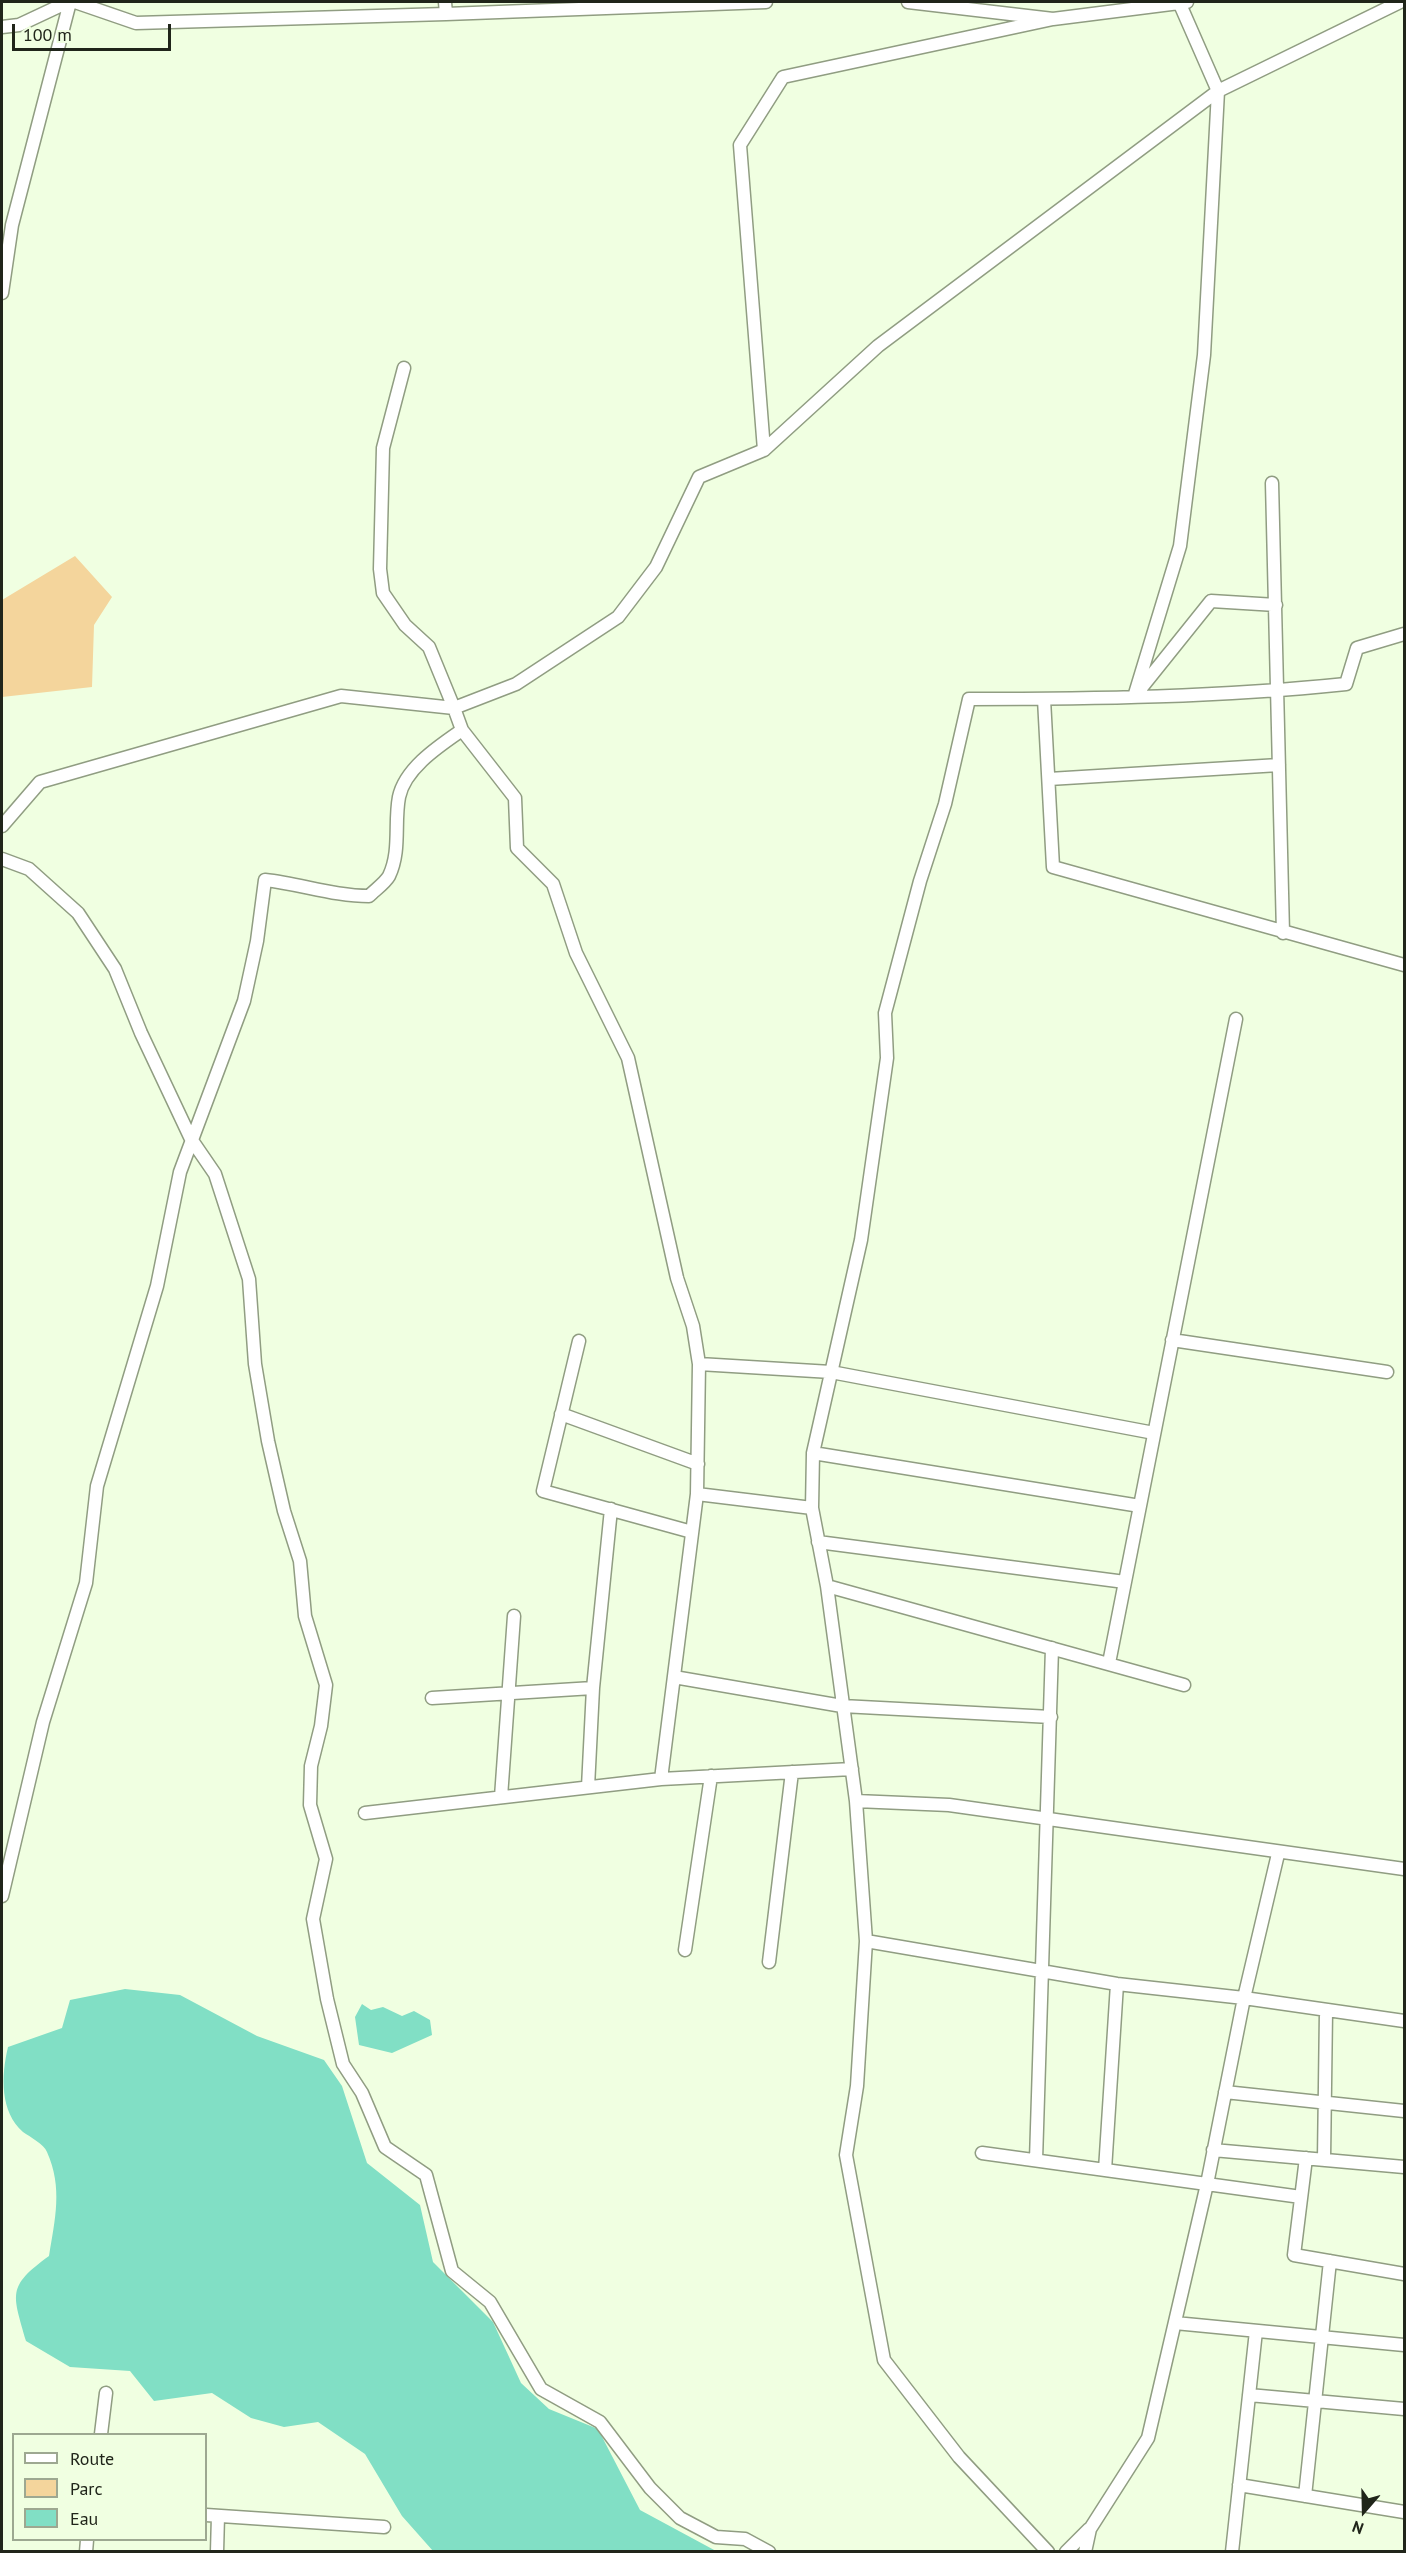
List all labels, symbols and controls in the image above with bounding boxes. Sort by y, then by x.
scale bar [15,12,174,50]
text: 100 m [23,23,72,46]
legend [12,2433,207,2541]
text: Route [70,2447,114,2470]
text: Parc [70,2477,103,2500]
north arrow [1334,2481,1394,2541]
text: Eau [70,2507,98,2530]
text: N [1349,2517,1366,2539]

